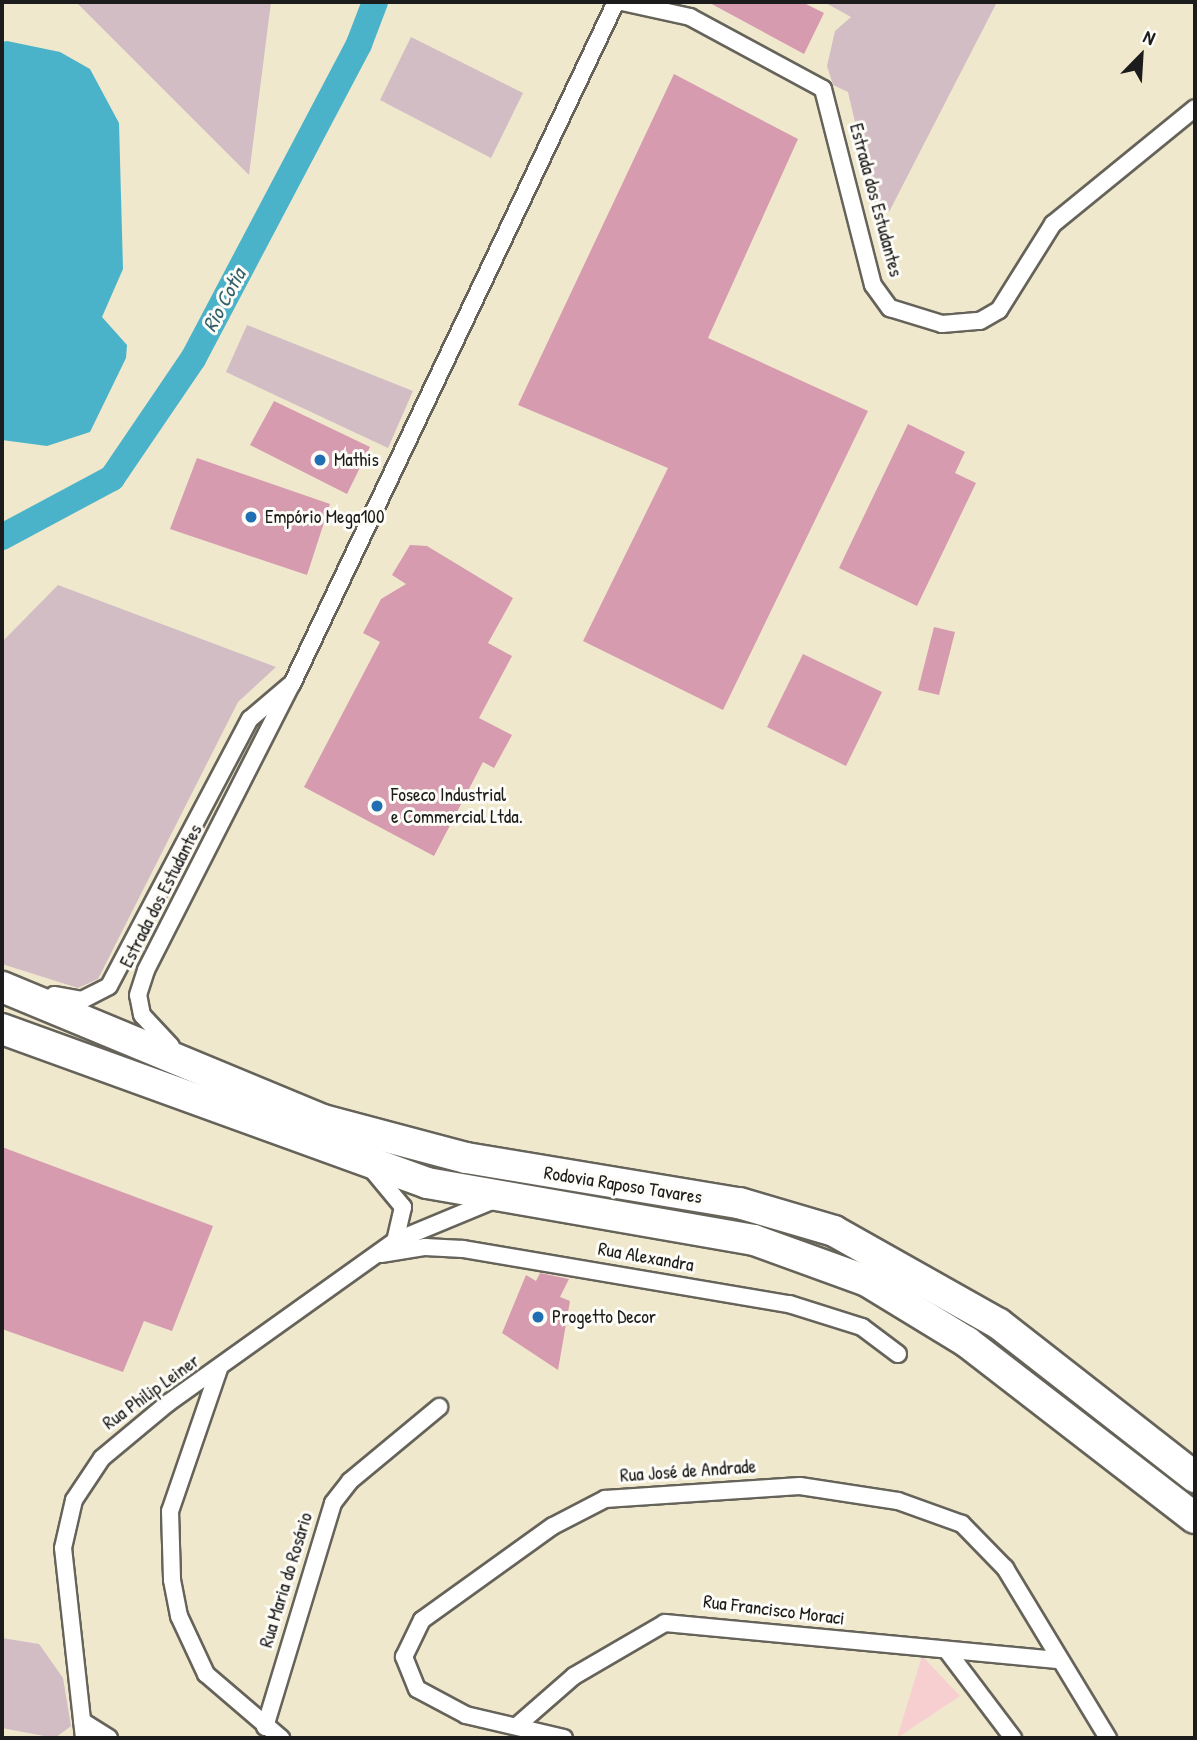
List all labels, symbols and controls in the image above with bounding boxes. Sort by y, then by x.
north arrow [1106,21,1176,91]
text: N [1140,23,1159,51]
street label: Estrada dos Estudantes [845,121,907,279]
water label: Rio Cotia [197,264,251,336]
place label: Mathis [334,449,379,471]
marker: Mathis [312,452,328,468]
place label: Empório Mega100 [265,506,384,528]
marker: Empório Mega100 [243,509,259,525]
place label: Foseco Industrial e Commercial Ltda. [391,784,523,828]
marker: Foseco Industrial e Commercial Ltda. [369,798,385,814]
street label: Estrada dos Estudantes [115,821,207,971]
street label: Rodovia Raposo Tavares [542,1161,704,1209]
street label: Rua Alexandra [596,1237,696,1277]
place label: Progetto Decor [552,1306,656,1328]
marker: Progetto Decor [530,1309,546,1325]
street label: Rua Philip Leiner [98,1349,204,1435]
street label: Rua José de Andrade [619,1455,757,1487]
street label: Rua Maria do Rosário [255,1510,317,1650]
street label: Rua Francisco Moraci [702,1590,846,1630]

